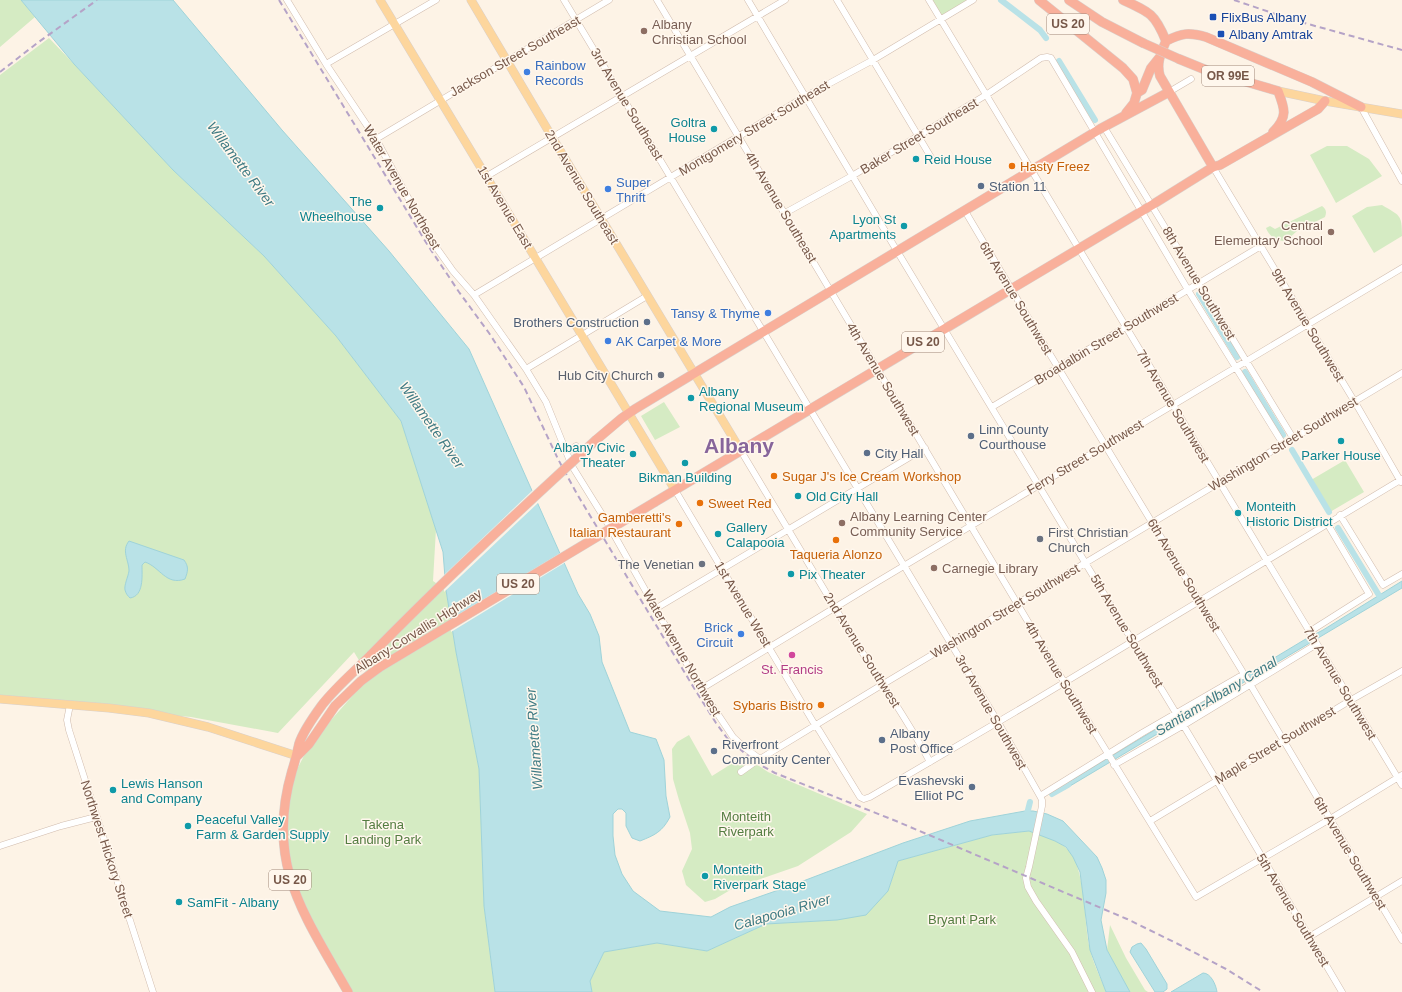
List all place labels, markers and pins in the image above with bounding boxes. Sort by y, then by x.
place label: FlixBus Albany [1221,10,1307,25]
marker: FlixBus Albany [1208,12,1218,22]
place label: Albany Christian School [652,17,747,47]
marker: Albany Christian School [639,26,649,36]
place label: Albany Amtrak [1229,27,1313,42]
marker: Albany Amtrak [1216,29,1226,39]
place label: Rainbow Records [535,58,586,88]
marker: Rainbow Records [522,67,532,77]
place label: Goltra House [668,115,707,145]
marker: Goltra House [709,124,719,134]
place label: Reid House [924,152,992,167]
marker: Reid House [911,154,921,164]
place label: Hasty Freez [1020,159,1090,174]
marker: Hasty Freez [1007,161,1017,171]
place label: Super Thrift [616,175,651,205]
place label: Station 11 [989,179,1047,194]
marker: Station 11 [976,181,986,191]
marker: Super Thrift [603,184,613,194]
place label: The Wheelhouse [300,194,372,224]
marker: The Wheelhouse [375,203,385,213]
place label: Lyon St Apartments [830,212,896,242]
place label: Central Elementary School [1214,218,1323,248]
marker: Lyon St Apartments [899,221,909,231]
marker: Central Elementary School [1326,227,1336,237]
place label: Tansy & Thyme [671,306,760,321]
marker: Tansy & Thyme [763,308,773,318]
place label: Brothers Construction [513,315,639,330]
marker: Brothers Construction [642,317,652,327]
place label: AK Carpet & More [616,334,722,349]
marker: AK Carpet & More [603,336,613,346]
place label: Hub City Church [558,368,653,383]
marker: Hub City Church [656,370,666,380]
place label: Albany Regional Museum [699,384,804,414]
marker: Albany Regional Museum [686,393,696,403]
place label: Linn County Courthouse [979,422,1049,452]
marker: Linn County Courthouse [966,431,976,441]
marker: Parker House [1336,436,1346,446]
place label: Albany Civic Theater [553,440,626,470]
place label: City Hall [875,446,924,461]
marker: City Hall [862,448,872,458]
place label: Parker House [1301,448,1381,463]
marker: Albany Civic Theater [628,449,638,459]
marker: Bikman Building [680,458,690,468]
place label: Sugar J's Ice Cream Workshop [782,469,961,484]
place label: Bikman Building [638,470,732,485]
marker: Sugar J's Ice Cream Workshop [769,471,779,481]
place label: Old City Hall [806,489,878,504]
marker: Old City Hall [793,491,803,501]
place label: Sweet Red [708,496,772,511]
marker: Sweet Red [695,498,705,508]
place label: Monteith Historic District [1246,499,1333,529]
marker: Monteith Historic District [1233,508,1243,518]
place label: Albany Learning Center Community Service [850,509,987,539]
place label: Gamberetti's Italian Restaurant [569,510,671,540]
marker: Albany Learning Center Community Service [837,518,847,528]
marker: Gamberetti's Italian Restaurant [674,519,684,529]
place label: Gallery Calapooia [726,520,785,550]
place label: First Christian Church [1048,525,1128,555]
marker: Gallery Calapooia [713,529,723,539]
marker: First Christian Church [1035,534,1045,544]
marker: Taqueria Alonzo [831,535,841,545]
place label: Taqueria Alonzo [790,547,882,562]
place label: The Venetian [617,557,694,572]
marker: The Venetian [697,559,707,569]
place label: Carnegie Library [942,561,1039,576]
marker: Carnegie Library [929,563,939,573]
place label: Pix Theater [799,567,866,582]
marker: Pix Theater [786,569,796,579]
place label: Brick Circuit [696,620,733,650]
marker: Brick Circuit [736,629,746,639]
marker: St. Francis [787,650,797,660]
place label: St. Francis [761,662,824,677]
place label: Sybaris Bistro [733,698,813,713]
marker: Sybaris Bistro [816,700,826,710]
place label: Albany Post Office [890,726,953,756]
marker: Albany Post Office [877,735,887,745]
place label: Riverfront Community Center [722,737,831,767]
marker: Riverfront Community Center [709,746,719,756]
place label: Evashevski Elliot PC [898,773,964,803]
place label: Lewis Hanson and Company [121,776,203,806]
marker: Evashevski Elliot PC [967,782,977,792]
marker: Lewis Hanson and Company [108,785,118,795]
place label: Peaceful Valley Farm & Garden Supply [196,812,329,842]
marker: Peaceful Valley Farm & Garden Supply [183,821,193,831]
place label: Monteith Riverpark Stage [713,862,806,892]
marker: Monteith Riverpark Stage [700,871,710,881]
place label: SamFit - Albany [187,895,279,910]
marker: SamFit - Albany [174,897,184,907]

